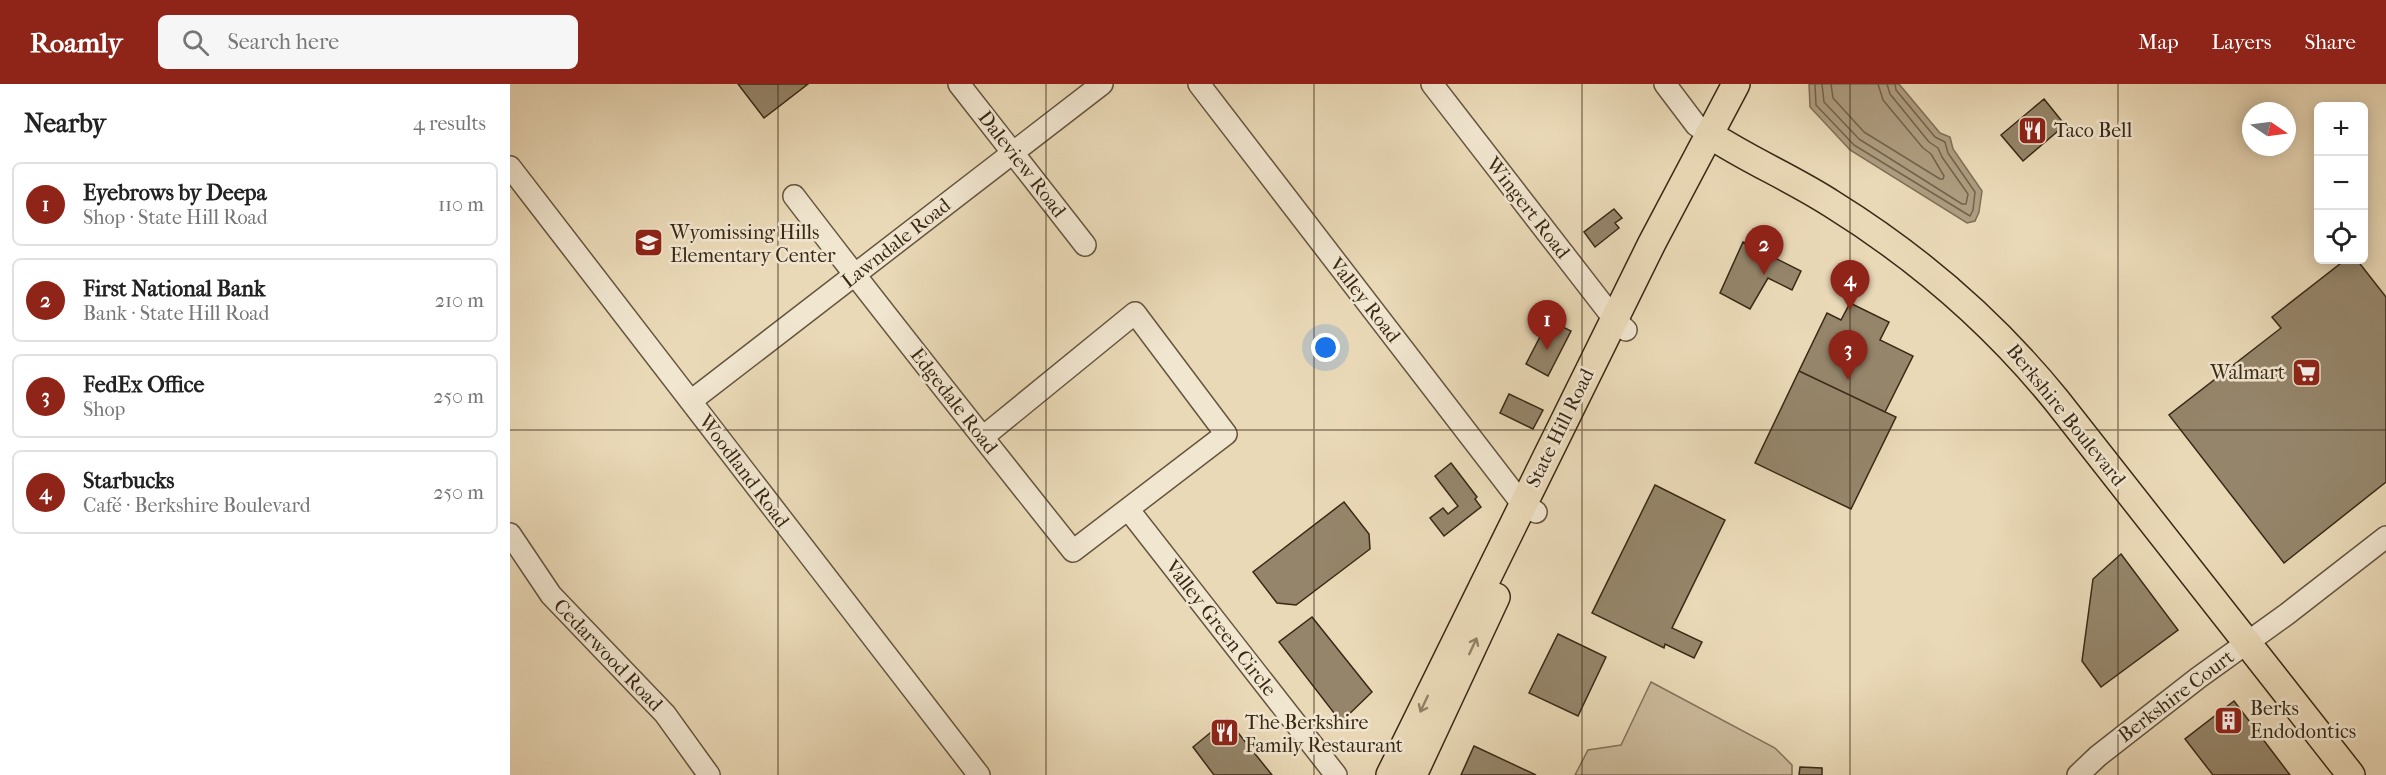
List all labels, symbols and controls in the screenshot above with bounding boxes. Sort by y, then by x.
search box [158,15,578,69]
text: Roamly [30,26,122,59]
icon: search [179,26,212,59]
text: Search here [227,29,339,55]
text: Map [2138,30,2179,54]
text: Layers [2212,30,2271,54]
text: Share [2304,30,2356,54]
north arrow [2242,102,2296,156]
map controls [2314,102,2368,264]
button: + [2314,102,2368,156]
street label: Daleview Road [973,106,1071,223]
text: Nearby [24,108,106,139]
text: 4 results [413,112,486,135]
restaurant icon: Taco Bell [2017,114,2049,146]
place label: Taco Bell [2054,119,2133,142]
street label: Wingert Road [1481,152,1575,264]
button: − [2314,156,2368,210]
text: Eyebrows by Deepa [83,180,267,206]
text: 1 [42,193,49,216]
text: 110 m [438,193,484,216]
street label: Lawndale Road [837,193,956,293]
text: Shop · State Hill Road [83,206,268,229]
button: locate [2314,210,2368,264]
place label: Wyomissing Hills Elementary Center [669,221,836,267]
pin: 2 [1744,226,1784,275]
school or university icon: Wyomissing Hills Elementary Center [633,227,665,259]
street label: Valley Road [1324,252,1406,348]
pin: 4 [1830,260,1870,310]
text: First National Bank [83,276,265,302]
text: 2 [40,289,51,312]
text: 210 m [435,289,484,312]
pin: 1 [1528,300,1566,350]
text: Bank · State Hill Road [83,302,269,325]
pin: 3 [1828,330,1868,380]
your location [1311,333,1340,362]
street label: Berkshire Boulevard [2002,339,2131,492]
street label: Edgedale Road [906,344,1003,459]
supermarket icon: Walmart [2290,356,2322,388]
place label: Walmart [2209,361,2285,384]
street label: State Hill Road [1521,364,1599,491]
text: FedEx Office [83,372,204,398]
text: 3 [41,385,50,408]
text: 250 m [433,385,484,408]
text: Shop [83,398,125,421]
street label: Woodland Road [693,409,795,533]
text: Starbucks [83,468,174,494]
text: 4 [40,481,51,504]
text: 250 m [433,481,484,504]
text: Café · Berkshire Boulevard [83,494,311,517]
street label: Valley Green Circle [1160,555,1281,701]
street label: Cedarwood Road [549,594,668,717]
one-way arrow [1468,638,1480,656]
street label: Berkshire Court [2114,645,2238,747]
one-way arrow [1417,694,1429,712]
place label: Berks Endodontics [2250,697,2356,743]
building icon: Berks Endodontics [2213,704,2245,736]
place label: The Berkshire Family Restaurant [1245,711,1403,757]
restaurant icon: The Berkshire Family Restaurant [1208,717,1240,749]

